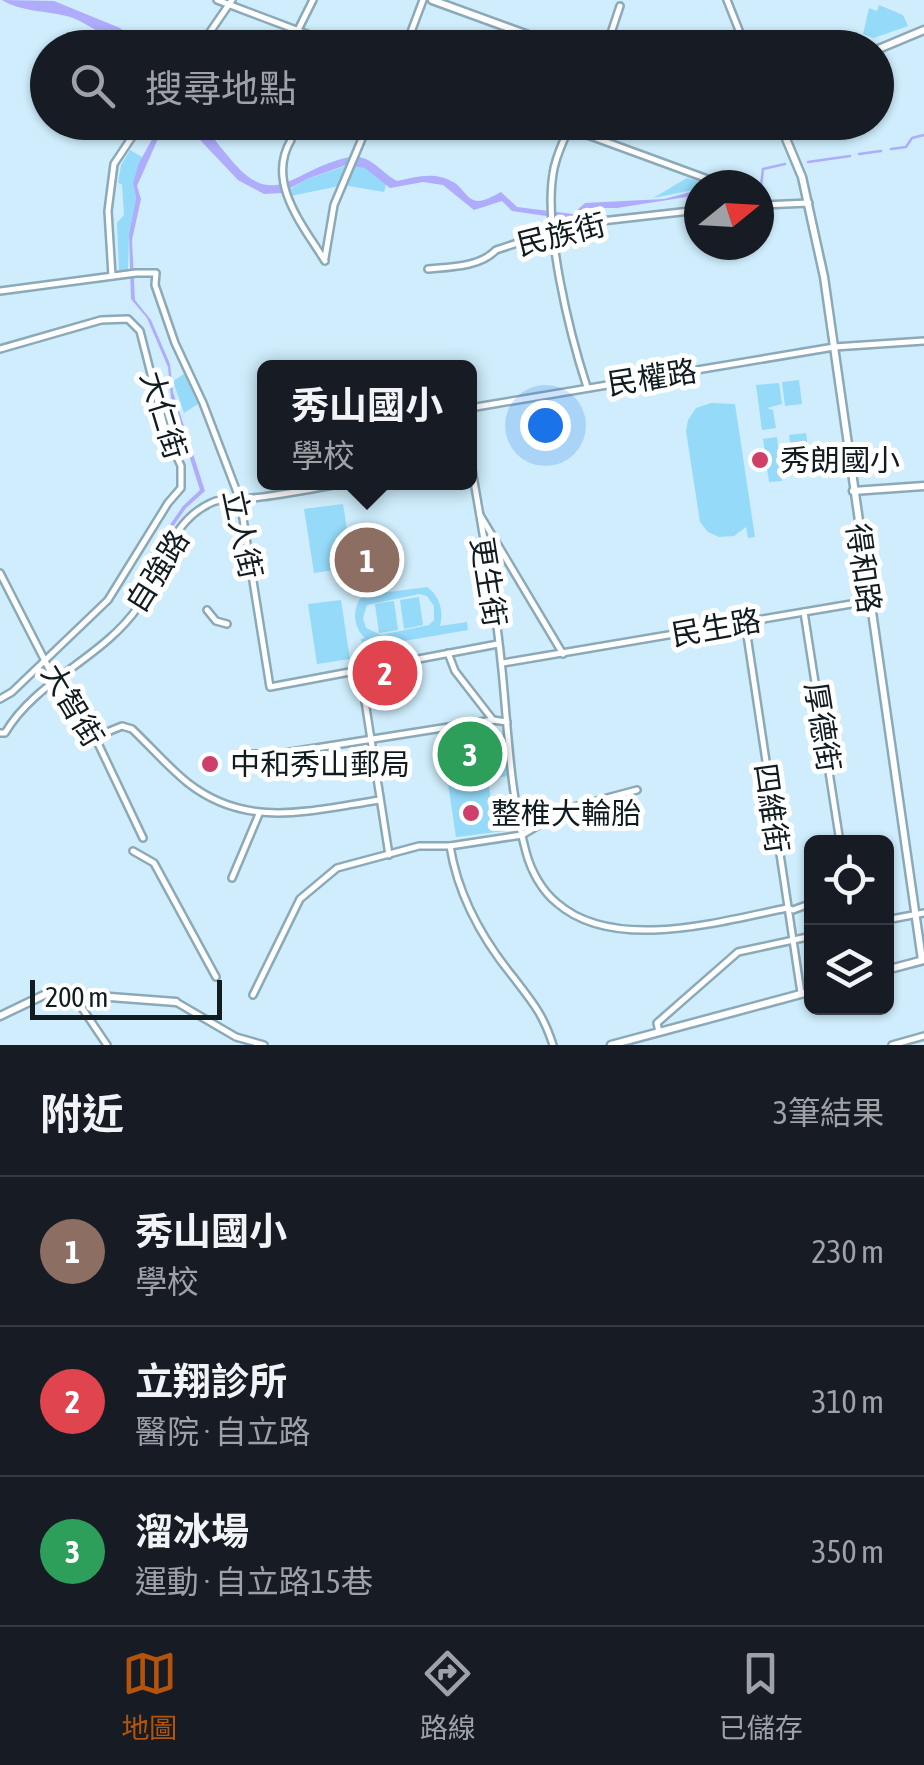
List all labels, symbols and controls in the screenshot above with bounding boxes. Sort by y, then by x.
search box [30,30,894,140]
icon: search [65,58,120,113]
text: 搜尋地點 [145,67,297,110]
north arrow [684,170,774,260]
street label: 民族街 [513,207,609,261]
street label: 民權路 [605,353,699,401]
popup [257,360,477,490]
street label: 大仁街 [135,367,193,463]
text: 秀山國小 [291,384,443,427]
your location [520,400,571,451]
text: 學校 [291,437,355,474]
place label: 秀朗國小 [780,443,900,477]
marker: 秀朗國小 [749,449,771,471]
street label: 立人街 [217,486,269,582]
street label: 得和路 [841,521,887,615]
pin: 1 [334,522,400,598]
street label: 自強路 [119,524,195,618]
street label: 更生街 [465,535,513,629]
street label: 民生路 [669,602,763,652]
pin: 2 [352,636,418,710]
street label: 大智街 [35,658,111,752]
street label: 厚德街 [799,680,847,774]
pin: 3 [438,716,502,792]
place label: 中和秀山郵局 [230,747,410,781]
marker: 中和秀山郵局 [199,753,221,775]
street label: 四維街 [749,761,795,855]
place label: 整椎大輪胎 [491,796,641,830]
marker: 整椎大輪胎 [460,802,482,824]
map controls [804,835,894,1015]
button: locate [804,835,894,925]
button: layers [804,925,894,1015]
scale bar [30,975,222,1020]
text: 200 m [45,981,108,1013]
text: 附近 [40,1090,124,1138]
text: 3筆結果 [773,1094,884,1131]
text: 秀山國小 [135,1210,287,1253]
text: 1 [65,1233,80,1270]
text: 230 m [811,1233,884,1270]
text: 學校 [135,1263,199,1300]
text: 立翔診所 [135,1360,287,1403]
text: 2 [65,1383,80,1420]
text: 310 m [811,1383,884,1420]
text: 醫院 · 自立路 [135,1413,311,1450]
text: 溜冰場 [135,1510,249,1553]
text: 3 [65,1533,80,1570]
text: 350 m [811,1533,884,1570]
text: 運動 · 自立路15巷 [135,1563,373,1600]
tab: 地圖 [121,1646,177,1746]
tab: 路線 [420,1646,476,1746]
tab: 已儲存 [719,1646,803,1746]

